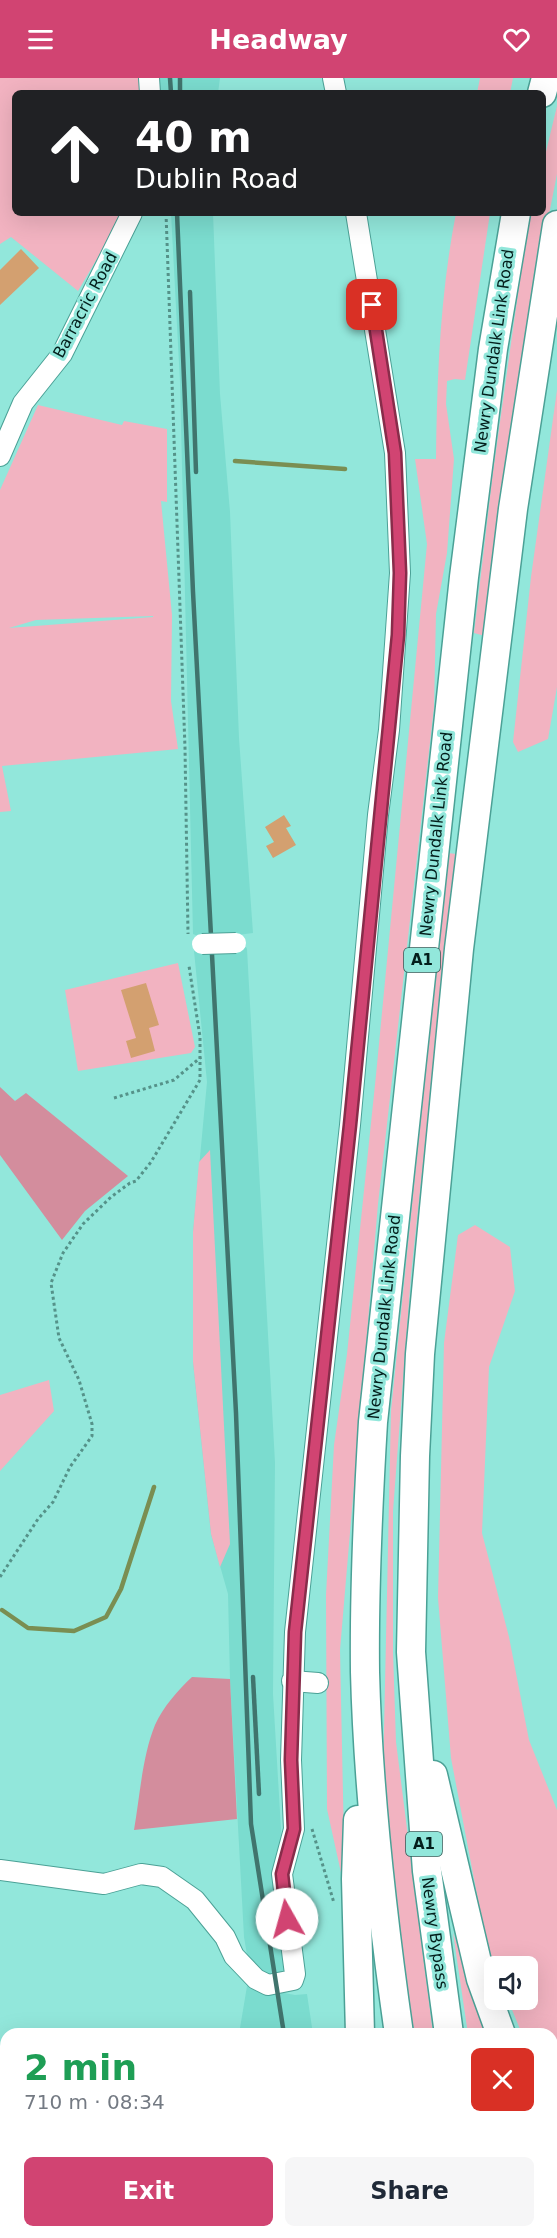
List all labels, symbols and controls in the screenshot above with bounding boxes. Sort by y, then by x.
icon: menu [24,23,57,56]
icon: heart [500,23,533,56]
text: Headway [209,24,348,55]
text: 40 m [135,113,252,162]
icon: ahead [36,114,114,192]
text: Dublin Road [135,163,299,194]
street label: Newry Dundalk Link Road [470,248,518,454]
street label: Barracric Road [49,249,121,361]
pin [346,279,397,330]
icon: arrive [355,288,388,321]
street label: Newry Dundalk Link Road [416,731,456,937]
road number: A1 [404,948,440,972]
street label: Newry Dundalk Link Road [364,1214,404,1420]
road number: A1 [406,1832,442,1856]
street label: Newry Bypass [418,1876,452,1990]
position arrow [255,1887,319,1951]
map controls [484,1956,538,2010]
button: sound [484,1956,538,2010]
text: 2 min [24,2047,137,2088]
button: close [471,2048,534,2111]
text: 710 m · 08:34 [24,2090,165,2114]
button: Exit [24,2157,273,2226]
button: Share [285,2157,534,2226]

